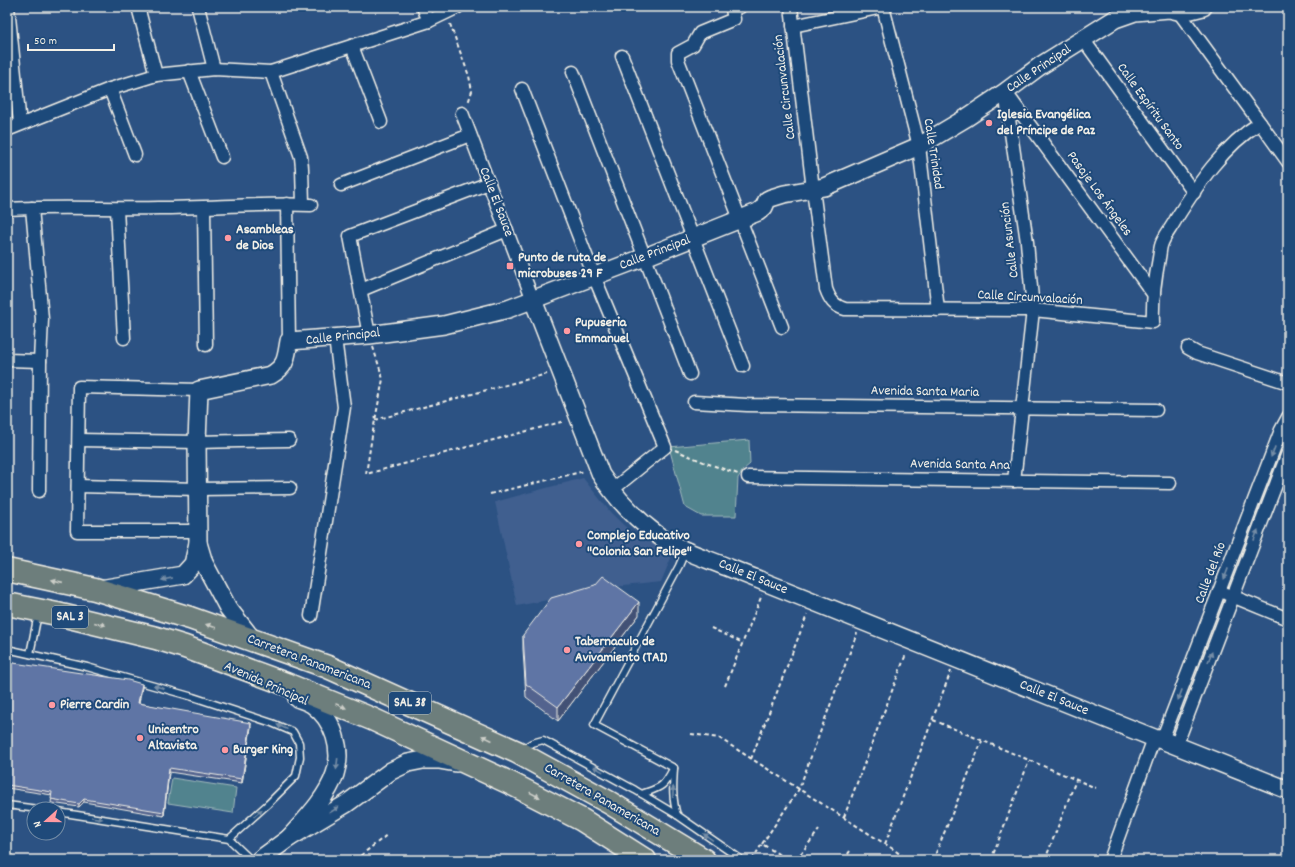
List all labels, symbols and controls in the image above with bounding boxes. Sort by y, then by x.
scale bar [28,26,114,52]
text: 50 m [34,33,57,50]
street label: Calle Circunvalación [769,33,801,141]
street label: Calle Principal [1002,39,1076,98]
street label: Calle Espíritu Santo [1111,59,1189,155]
place label: Iglesia Evangélica del Príncipe de Paz [997,105,1096,141]
street label: Calle Trinidad [918,117,948,191]
marker: Iglesia Evangélica del Príncipe de Paz [984,118,994,128]
street label: Pasaje Los Ángeles [1061,147,1137,241]
street label: Calle El Sauce [474,164,518,240]
street label: Calle Asunción [995,201,1025,279]
place label: Asambleas de Dios [236,220,294,256]
street label: Calle Principal [617,230,694,276]
marker: Asambleas de Dios [223,233,233,243]
place label: Punto de ruta de microbuses 29 F [518,248,606,284]
marker: Punto de ruta de microbuses 29 F [505,261,515,271]
street label: Calle Circunvalación [977,285,1083,311]
place label: Pupuseria Emmanuel [575,313,630,349]
street label: Calle Principal [305,323,382,351]
marker: Pupuseria Emmanuel [562,326,572,336]
street label: Avenida Santa Maria [871,381,980,403]
one-way arrow [1269,447,1275,459]
street label: Avenida Santa Ana [910,454,1011,476]
place label: Complejo Educativo "Colonia San Felipe" [587,526,692,562]
one-way arrow [1254,529,1260,541]
marker: Complejo Educativo "Colonia San Felipe" [574,539,584,549]
street label: Calle del Río [1190,539,1232,607]
street label: Calle El Sauce [715,554,791,600]
one-way arrow [1223,568,1229,580]
one-way arrow [160,576,173,582]
one-way arrow [51,577,63,583]
road number: SAL 3 [52,606,88,628]
one-way arrow [94,622,106,628]
one-way arrow [205,622,217,628]
street label: Carretera Panamericana [244,629,374,695]
place label: Tabernaculo de Avivamiento (TAI) [575,632,668,668]
marker: Tabernaculo de Avivamiento (TAI) [562,645,572,655]
one-way arrow [1207,650,1213,662]
street label: Avenida Principal [221,657,312,712]
street label: Calle El Sauce [1016,675,1092,721]
one-way arrow [152,684,164,690]
one-way arrow [1176,690,1182,702]
road number: SAL 38 [389,692,431,714]
place label: Pierre Cardin [60,695,130,715]
marker: Pierre Cardin [47,700,57,710]
one-way arrow [335,703,346,709]
place label: Unicentro Altavista [148,720,199,756]
one-way arrow [277,724,288,730]
marker: Unicentro Altavista [135,733,145,743]
one-way arrow [482,735,493,741]
place label: Burger King [233,740,293,760]
marker: Burger King [220,745,230,755]
one-way arrow [333,758,340,770]
street label: Carretera Panamericana [540,759,664,842]
one-way arrow [592,766,604,773]
one-way arrow [670,785,676,798]
one-way arrow [529,792,541,799]
north arrow [26,801,66,841]
one-way arrow [329,807,340,814]
one-way arrow [253,808,263,818]
one-way arrow [90,815,103,821]
text: N [30,818,47,829]
one-way arrow [703,833,714,841]

